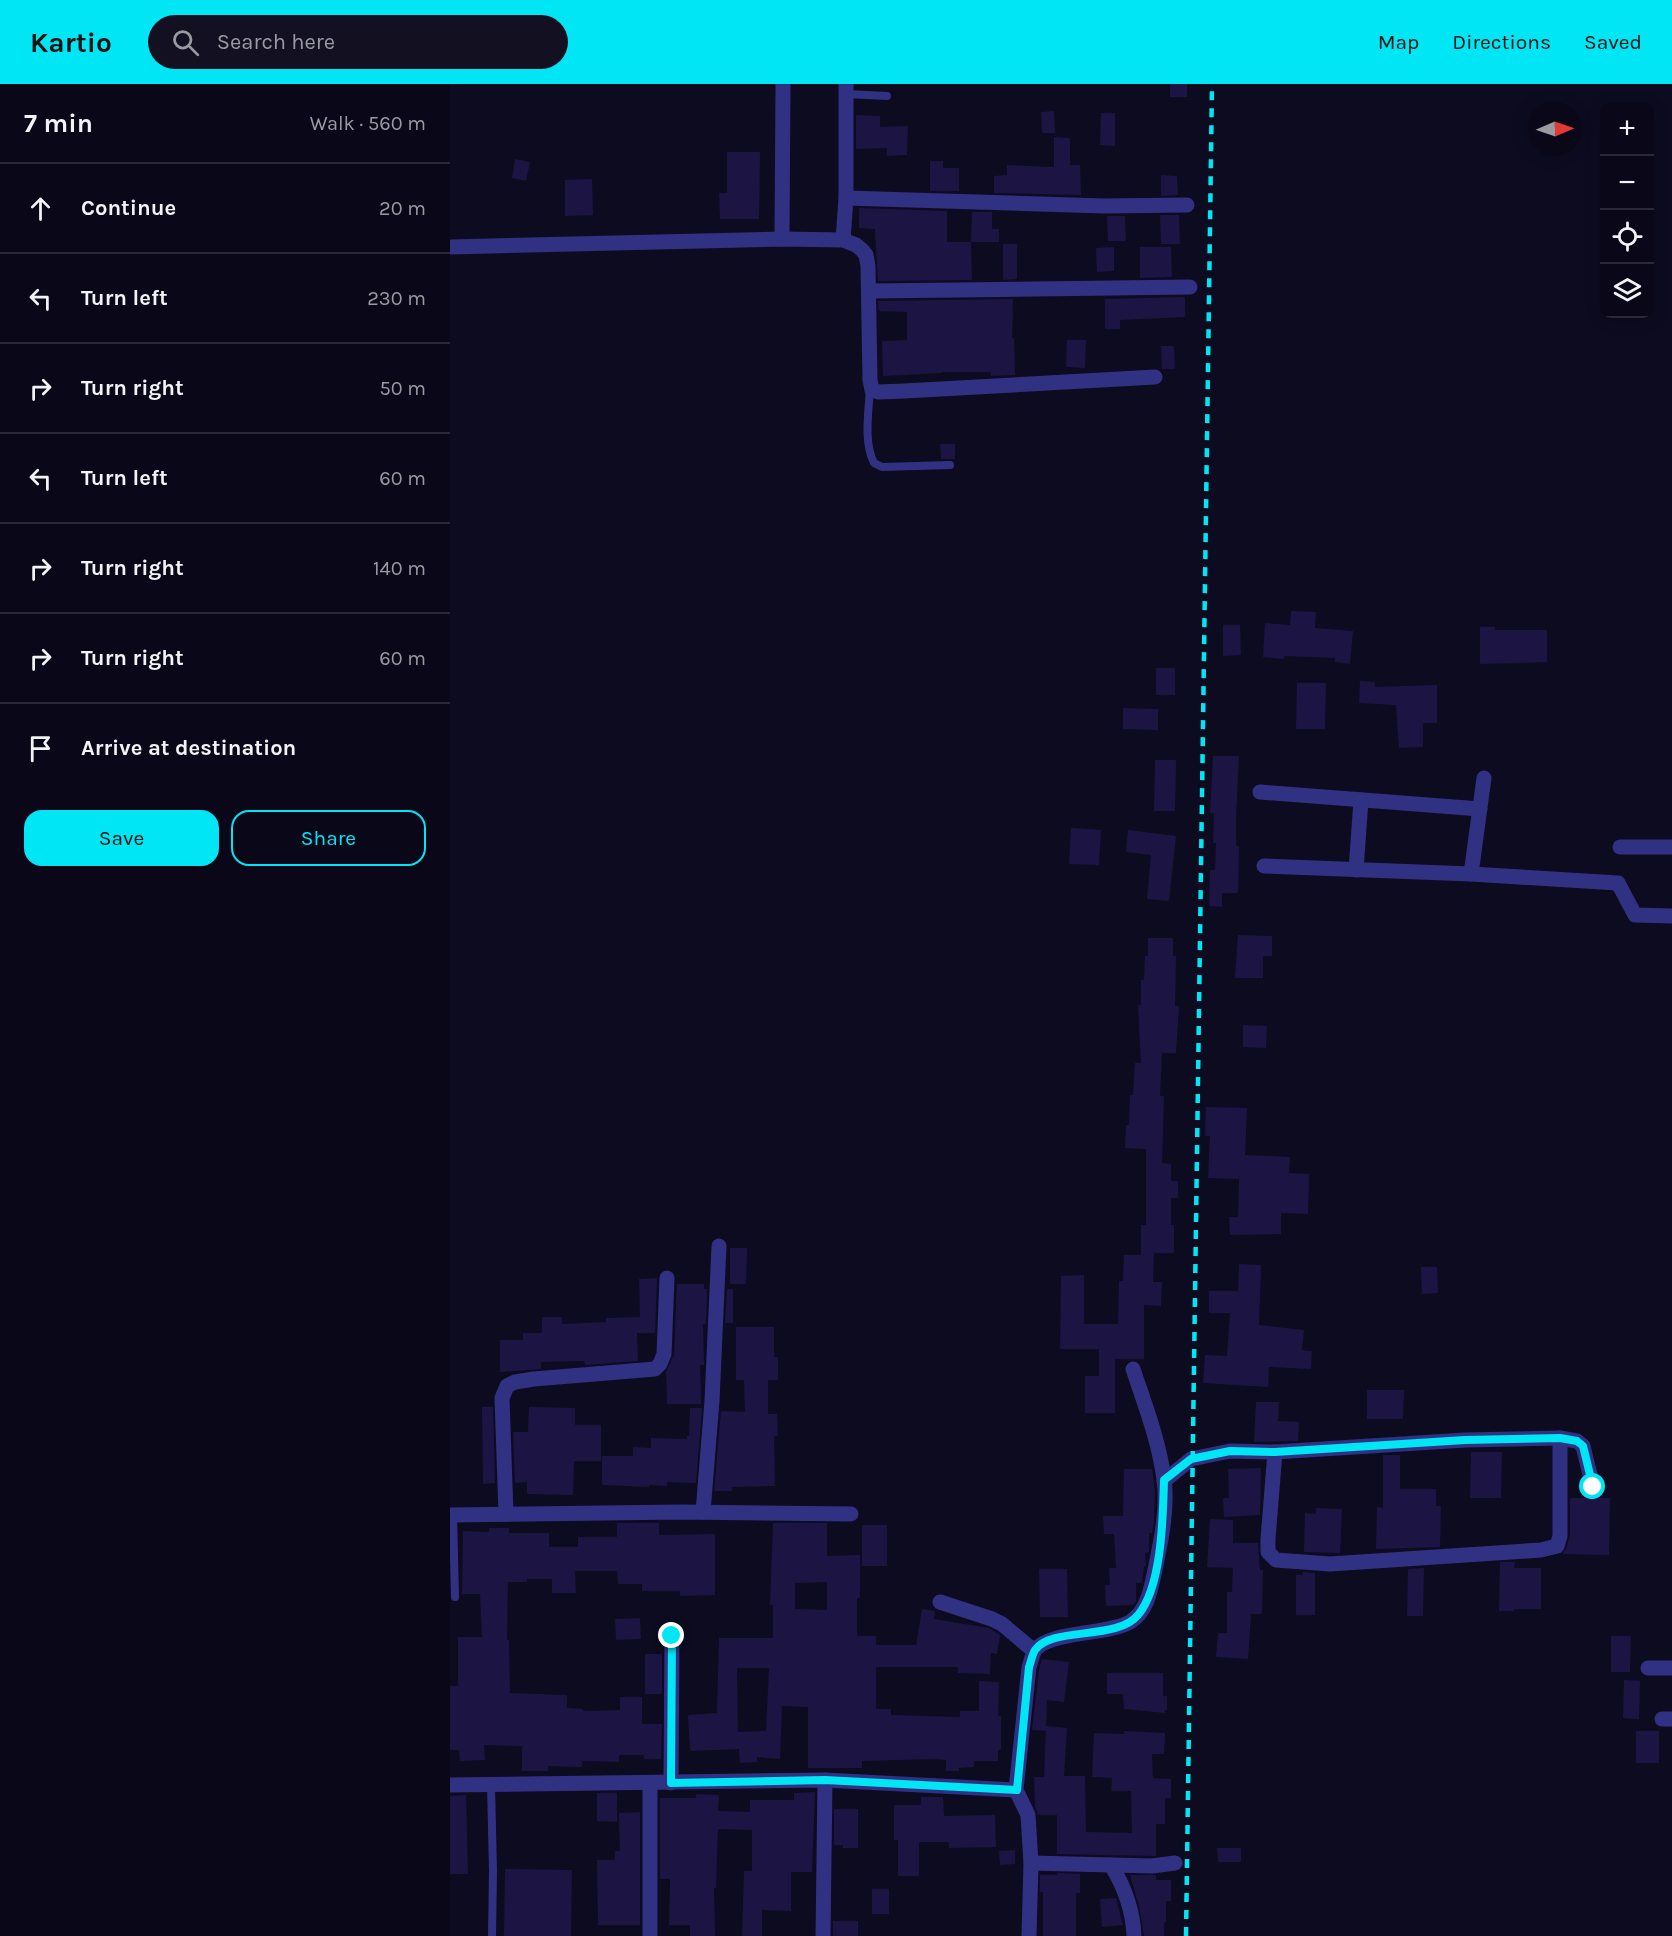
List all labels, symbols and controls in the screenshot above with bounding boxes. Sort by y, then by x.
search box [148,15,568,69]
text: Kartio [30,26,112,59]
icon: search [169,26,202,59]
text: Search here [217,29,335,55]
text: Map [1378,30,1419,54]
text: Directions [1452,30,1551,54]
text: Saved [1584,30,1642,54]
north arrow [1528,102,1582,156]
map controls [1600,102,1654,318]
button: + [1600,102,1654,156]
text: 7 min [24,108,93,139]
text: Walk · 560 m [310,112,426,135]
button: − [1600,156,1654,210]
icon: ahead [24,192,57,225]
text: Continue [81,195,176,221]
text: 20 m [379,197,426,220]
button: locate [1600,210,1654,264]
button: layers [1600,264,1654,318]
icon: left [24,282,57,315]
text: Turn left [81,285,168,311]
text: 230 m [367,287,426,310]
icon: right [24,372,57,405]
text: Turn right [81,375,184,401]
text: 50 m [379,377,426,400]
icon: left [24,462,57,495]
text: Turn left [81,465,168,491]
text: 60 m [379,467,426,490]
icon: right [24,552,57,585]
text: Turn right [81,555,184,581]
text: 140 m [373,557,426,580]
icon: right [24,642,57,675]
text: Turn right [81,645,184,671]
text: 60 m [379,647,426,670]
icon: arrive [24,732,57,765]
text: Arrive at destination [81,735,296,761]
button: Save [24,810,219,866]
button: Share [231,810,426,866]
route start [1579,1473,1605,1499]
route end [658,1622,684,1648]

